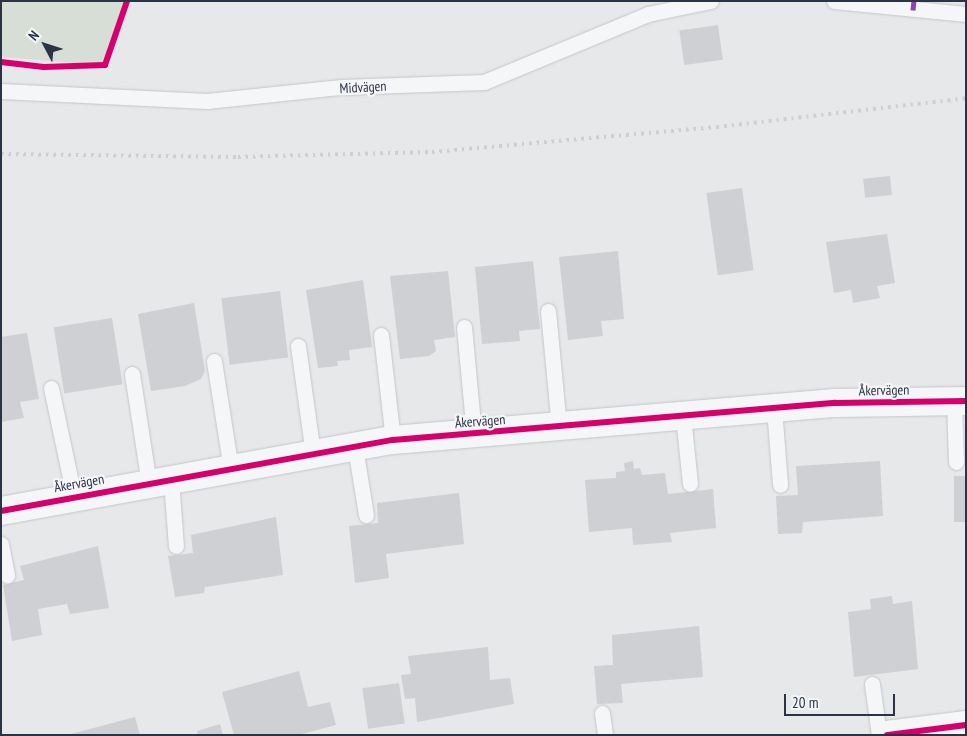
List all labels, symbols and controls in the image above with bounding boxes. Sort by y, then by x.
north arrow [20,20,70,70]
text: N [24,27,43,44]
street label: Midvägen [339,77,387,97]
street label: Åkervägen [859,381,909,399]
street label: Åkervägen [454,411,506,431]
street label: Åkervägen [53,470,105,496]
scale bar [787,684,898,716]
text: 20 m [792,693,818,712]

